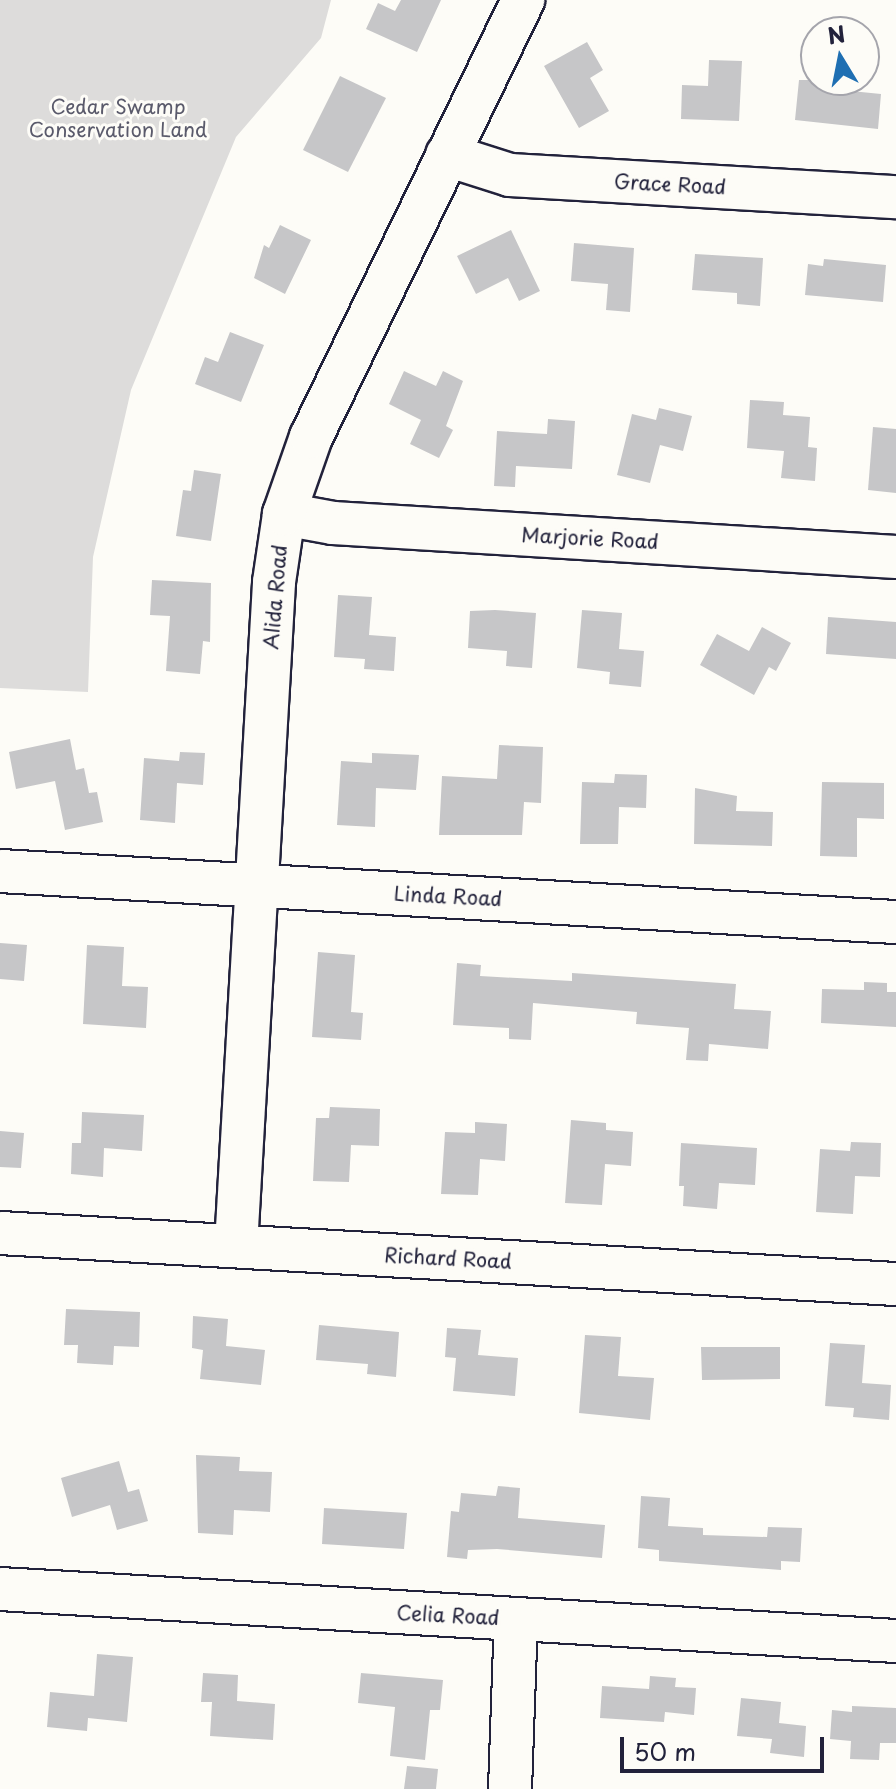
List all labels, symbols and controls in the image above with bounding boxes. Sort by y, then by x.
north arrow [800,16,880,96]
text: N [825,16,848,52]
park label: Cedar Swamp Conservation Land [29,94,207,141]
street label: Grace Road [613,169,727,199]
street label: Marjorie Road [521,522,659,554]
street label: Alida Road [258,543,292,651]
street label: Linda Road [394,881,502,911]
street label: Richard Road [383,1243,513,1273]
street label: Celia Road [396,1600,500,1630]
scale bar [624,1721,828,1771]
text: 50 m [634,1733,696,1769]

